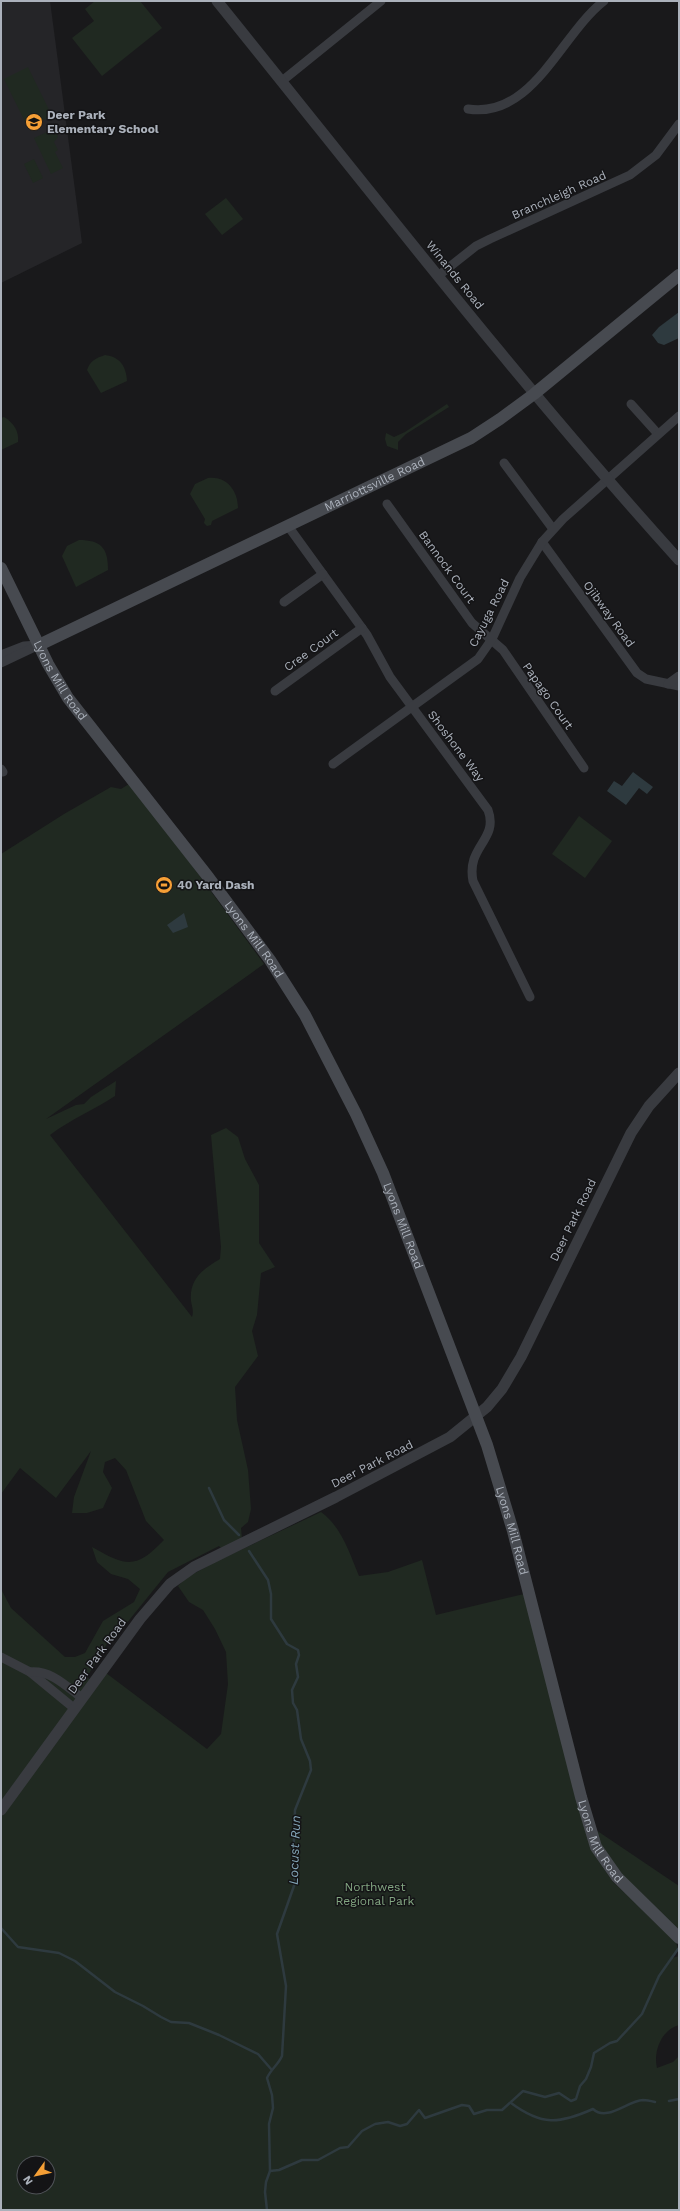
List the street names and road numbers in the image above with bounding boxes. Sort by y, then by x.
street label: Branchleigh Road [510,168,608,222]
street label: Winands Road [423,238,487,312]
street label: Marriottsville Road [322,454,427,514]
street label: Bannock Court [416,528,478,606]
street label: Cayuga Road [466,577,512,649]
street label: Ojibway Road [580,578,638,650]
street label: Cree Court [281,626,341,674]
street label: Lyons Mill Road [31,638,90,723]
street label: Papago Court [520,660,576,732]
street label: Shoshone Way [425,708,488,785]
street label: Lyons Mill Road [222,898,286,980]
street label: Deer Park Road [547,1176,599,1264]
street label: Lyons Mill Road [380,1181,426,1271]
street label: Deer Park Road [329,1437,415,1491]
street label: Lyons Mill Road [493,1485,531,1576]
street label: Deer Park Road [65,1615,129,1697]
street label: Lyons Mill Road [575,1798,626,1886]

